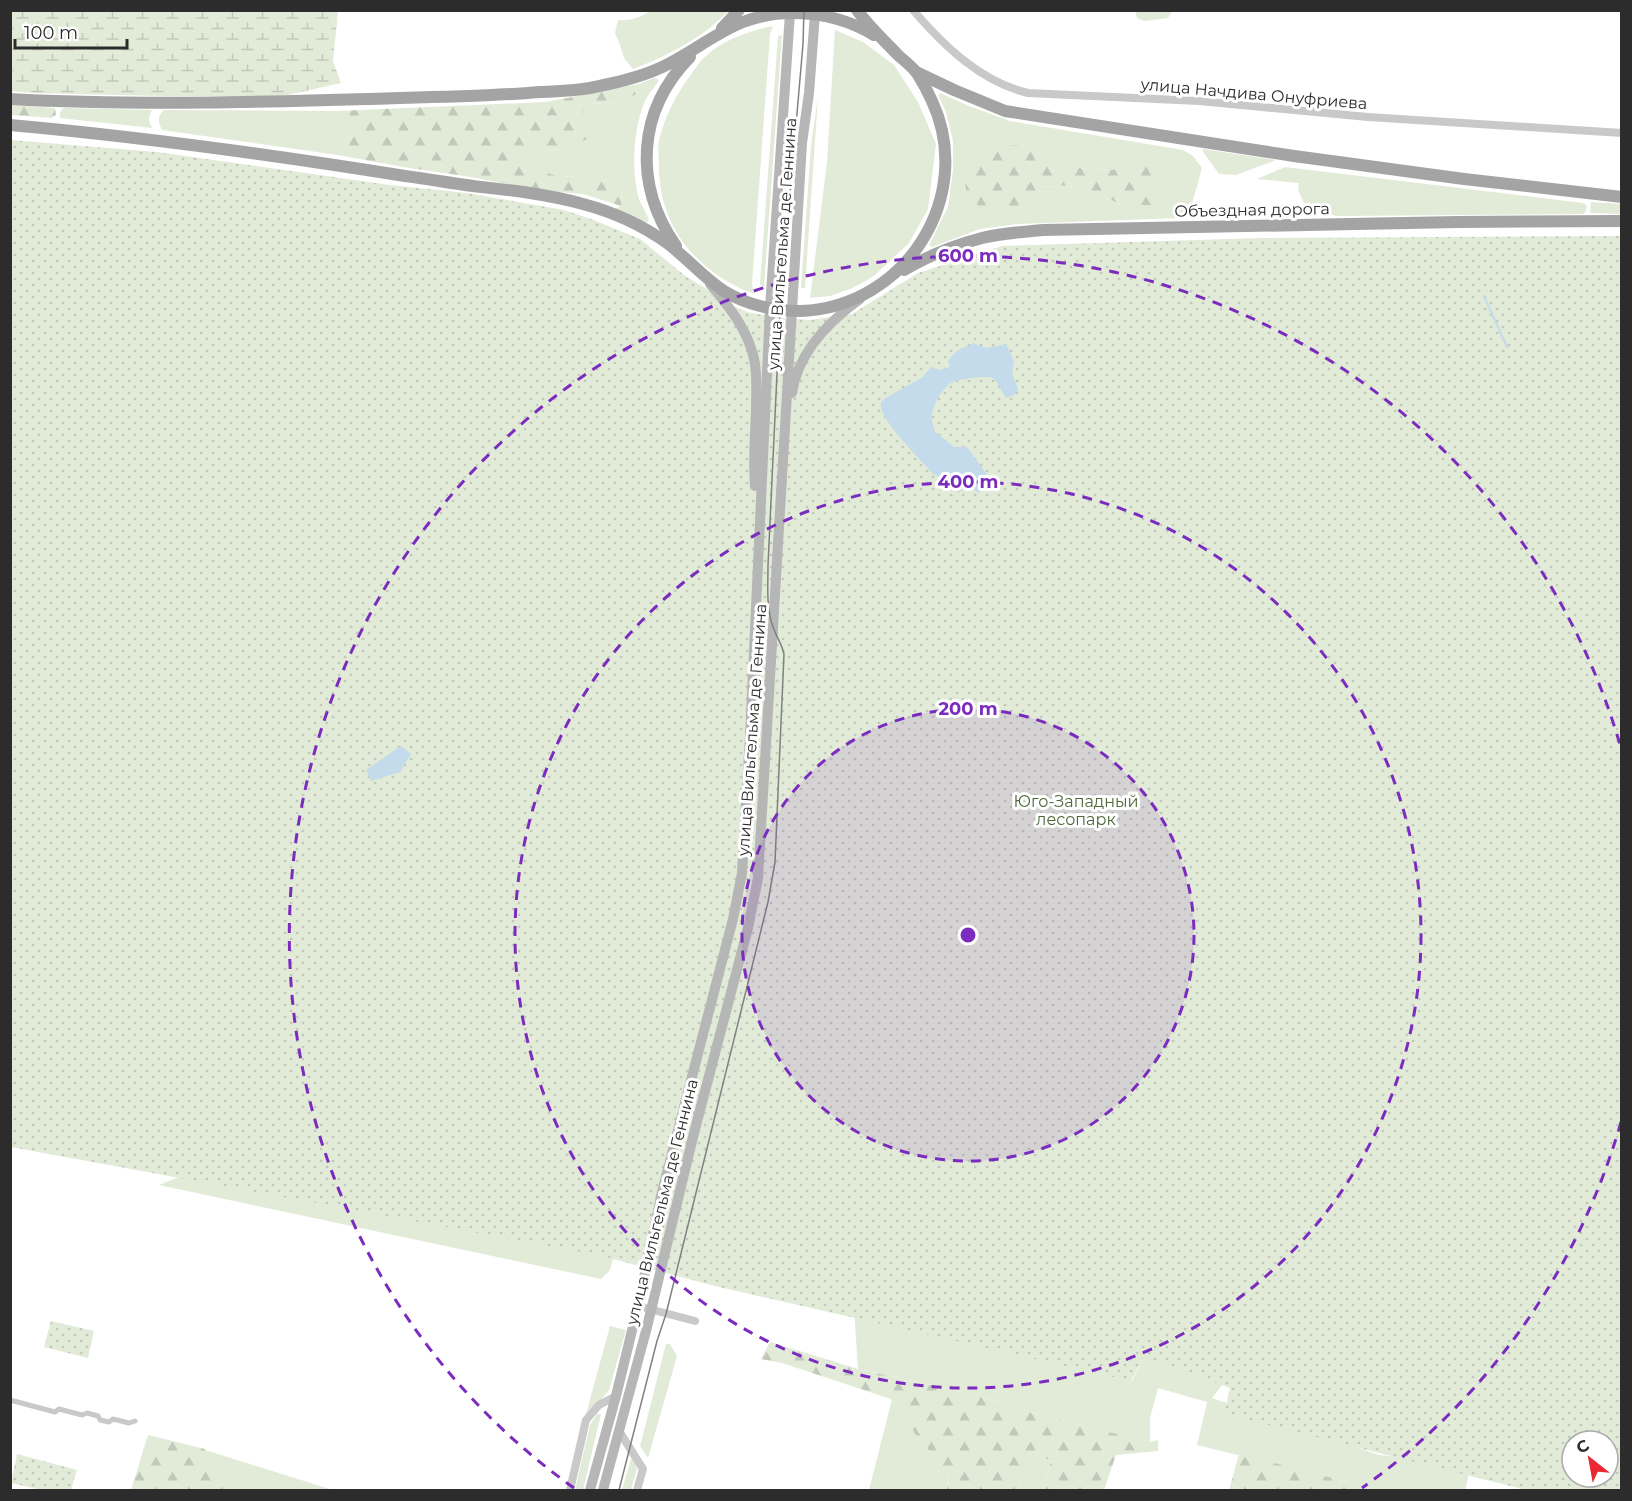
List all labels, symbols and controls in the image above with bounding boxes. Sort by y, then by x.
scale bar [15,12,128,50]
text: 100 m [24,22,78,44]
street label: улица Начдива Онуфриева [1139,75,1368,113]
street label: улица Вильгельма де Геннина [764,117,800,372]
street label: Объездная дорога [1174,199,1330,221]
text: 600 m [938,245,998,267]
text: 400 m [938,471,998,493]
street label: улица Вильгельма де Геннина [734,603,770,858]
text: 200 m [938,698,998,720]
park label: Юго-Западный лесопарк [1013,792,1139,829]
centre of rings [958,925,978,945]
street label: улица Вильгельма де Геннина [622,1077,702,1328]
north arrow [1560,1429,1620,1489]
text: С [1573,1435,1593,1458]

